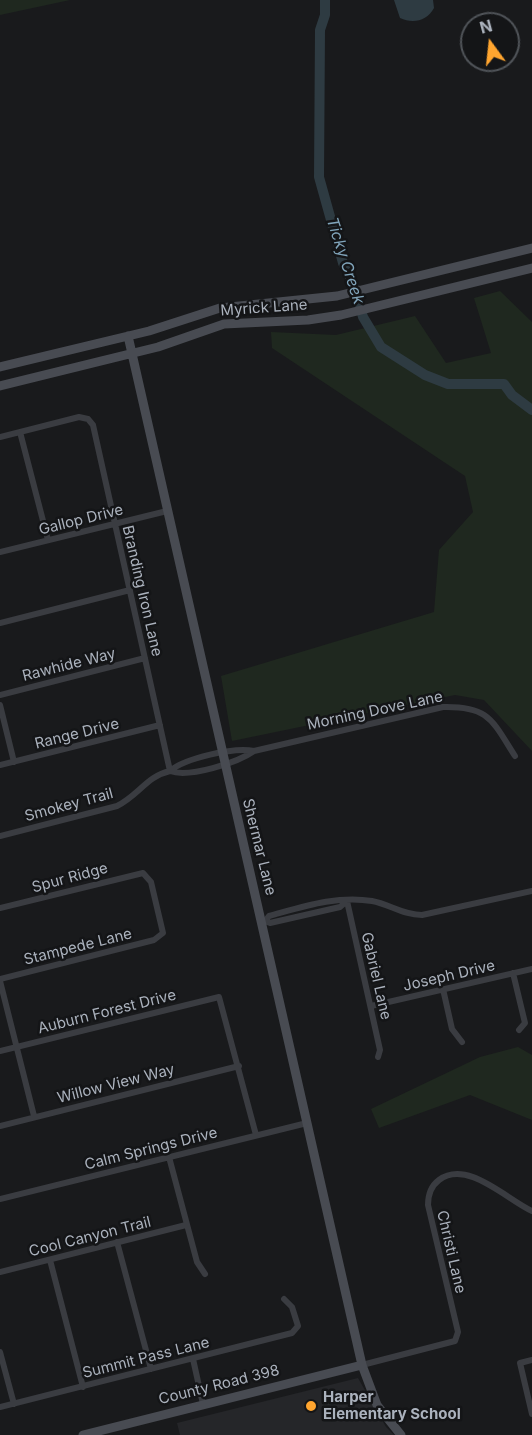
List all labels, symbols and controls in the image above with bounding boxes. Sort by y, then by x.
north arrow [460,12,520,72]
text: N [477,15,494,38]
water label: Ticky Creek [322,215,368,307]
street label: Myrick Lane [220,296,308,320]
street label: Gallop Drive [37,501,125,539]
street label: Branding Iron Lane [118,524,166,658]
street label: Rawhide Way [20,645,118,685]
street label: Morning Dove Lane [305,688,445,734]
street label: Range Drive [33,715,121,753]
street label: Smokey Trail [23,785,115,825]
street label: Shermar Lane [238,797,280,897]
street label: Spur Ridge [30,859,110,897]
street label: Stampede Lane [22,925,134,969]
street label: Gabriel Lane [357,930,395,1022]
street label: Joseph Drive [401,957,497,995]
street label: Auburn Forest Drive [36,986,178,1038]
street label: Willow View Way [55,1061,177,1107]
street label: Calm Springs Drive [83,1124,219,1174]
street label: Christi Lane [433,1209,469,1295]
street label: Cool Canyon Trail [27,1213,153,1261]
street label: Summit Pass Lane [81,1334,211,1382]
street label: County Road 398 [157,1361,281,1409]
place label: Harper Elementary School [323,1388,461,1423]
marker: Harper Elementary School [304,1399,318,1413]

